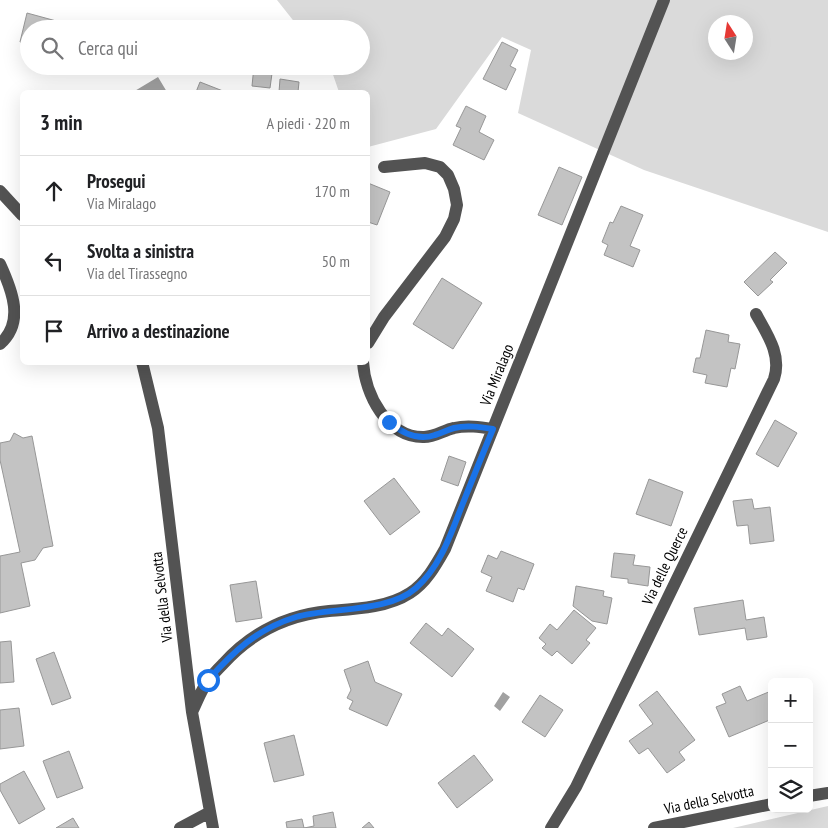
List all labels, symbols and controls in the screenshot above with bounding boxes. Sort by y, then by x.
north arrow [708,15,753,60]
search box [20,20,370,75]
icon: search [38,34,66,62]
text: Cerca qui [78,36,138,60]
text: 3 min [40,109,82,136]
text: A piedi · 220 m [267,113,350,133]
text: Prosegui [87,169,146,193]
icon: ahead [40,177,68,205]
text: 170 m [315,181,350,201]
text: Via Miralago [87,193,156,213]
text: Svolta a sinistra [87,239,194,263]
icon: left [40,247,68,275]
text: 50 m [322,251,350,271]
text: Via del Tirassegno [87,263,187,283]
icon: arrive [40,317,68,345]
text: Arrivo a destinazione [87,319,230,343]
street label: Via Miralago [475,341,517,409]
route end [378,411,401,434]
street label: Via delle Querce [637,524,692,609]
street label: Via della Selvotta [147,551,177,644]
route start [197,669,220,692]
map controls [768,678,813,813]
button: + [768,678,813,723]
button: − [768,723,813,768]
button: layers [768,768,813,813]
street label: Via della Selvotta [661,781,755,818]

